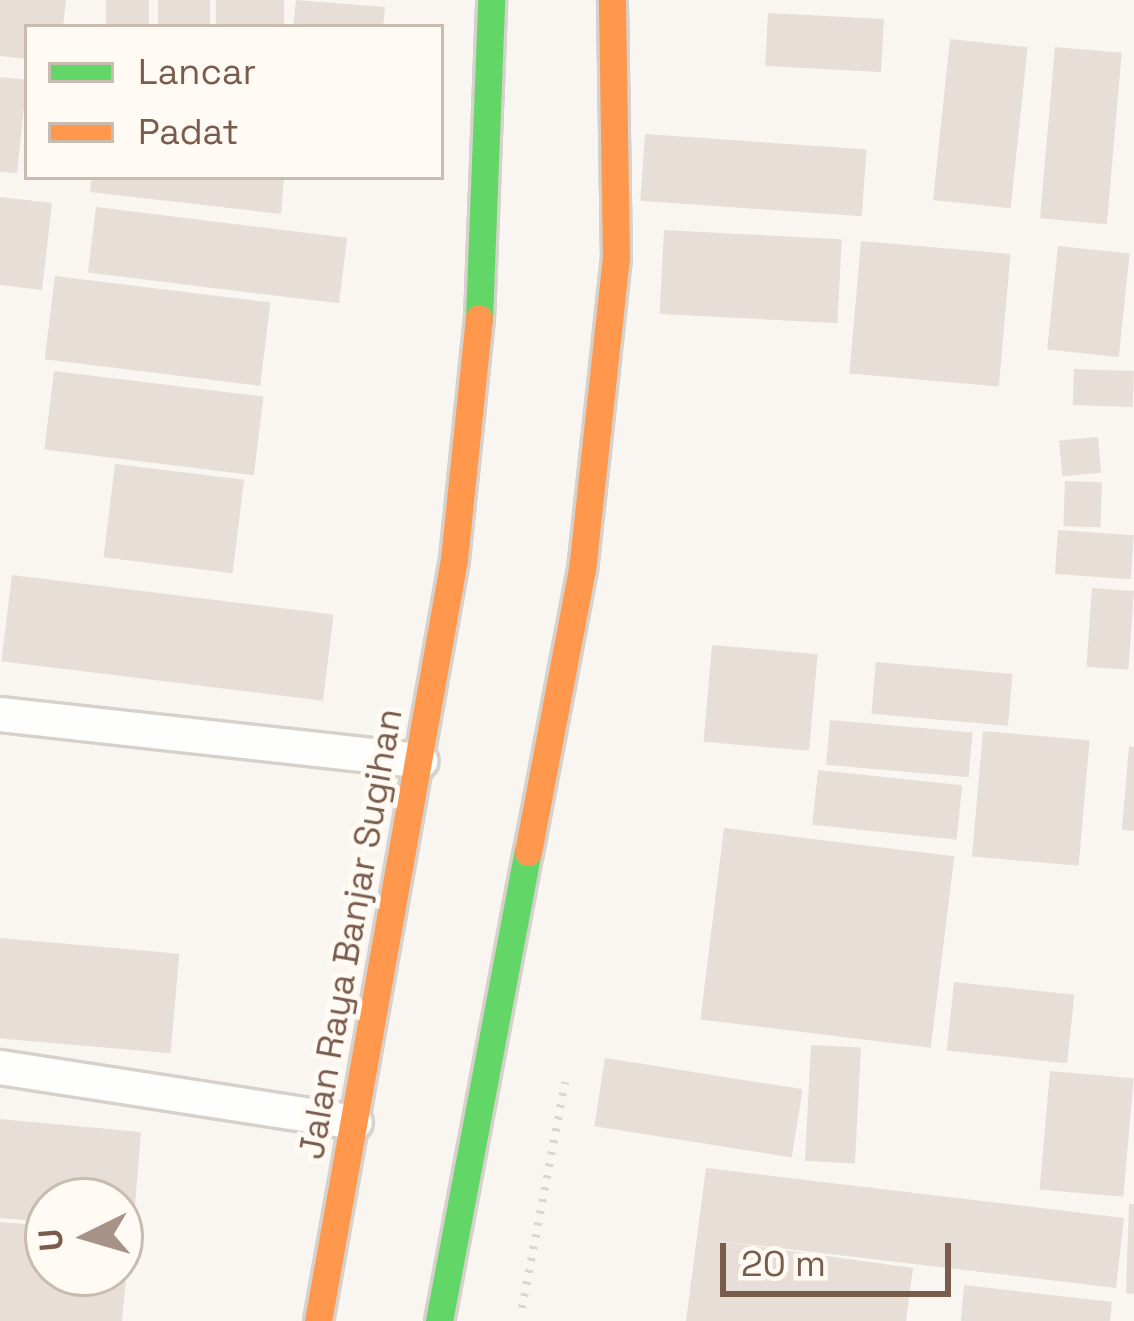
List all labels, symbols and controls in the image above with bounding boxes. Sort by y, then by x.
legend [24,24,444,180]
text: Lancar [138,49,256,95]
text: Padat [138,109,239,155]
street label: Jalan Raya Banjar Sugihan [290,705,412,1163]
north arrow [24,1177,144,1297]
scale bar [726,1219,957,1293]
text: U [29,1227,73,1253]
text: 20 m [741,1241,826,1287]

